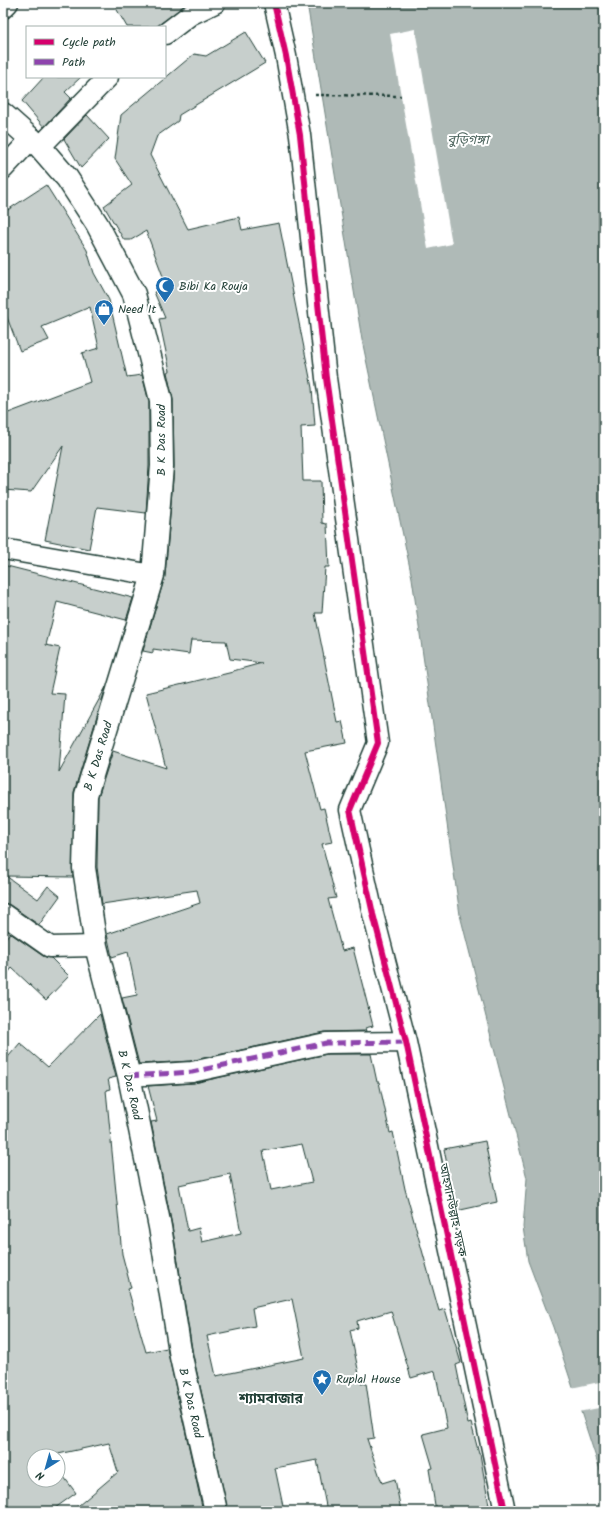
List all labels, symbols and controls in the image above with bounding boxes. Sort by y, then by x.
legend [26,26,166,78]
text: Cycle path [62,33,116,52]
text: Path [62,53,85,72]
water label: বুড়িগঙ্গা [447,130,491,151]
mosque icon: Bibi Ka Rouja [154,275,176,303]
place label: Bibi Ka Rouja [179,277,248,296]
shop icon: Need It [93,298,115,326]
place label: Need It [118,300,156,319]
street label: B K Das Road [152,403,171,476]
street label: B K Das Road [79,718,118,793]
street label: B K Das Road [112,1048,147,1123]
street label: আহসানউল্লাহ সড়ক [433,1161,472,1259]
street label: B K Das Road [173,1366,208,1441]
place icon: Ruplal House [311,1368,333,1396]
place label: Ruplal House [336,1370,401,1389]
district label: শ্যামবাজার [238,1388,304,1410]
north arrow [26,1448,66,1488]
text: N [32,1466,49,1484]

